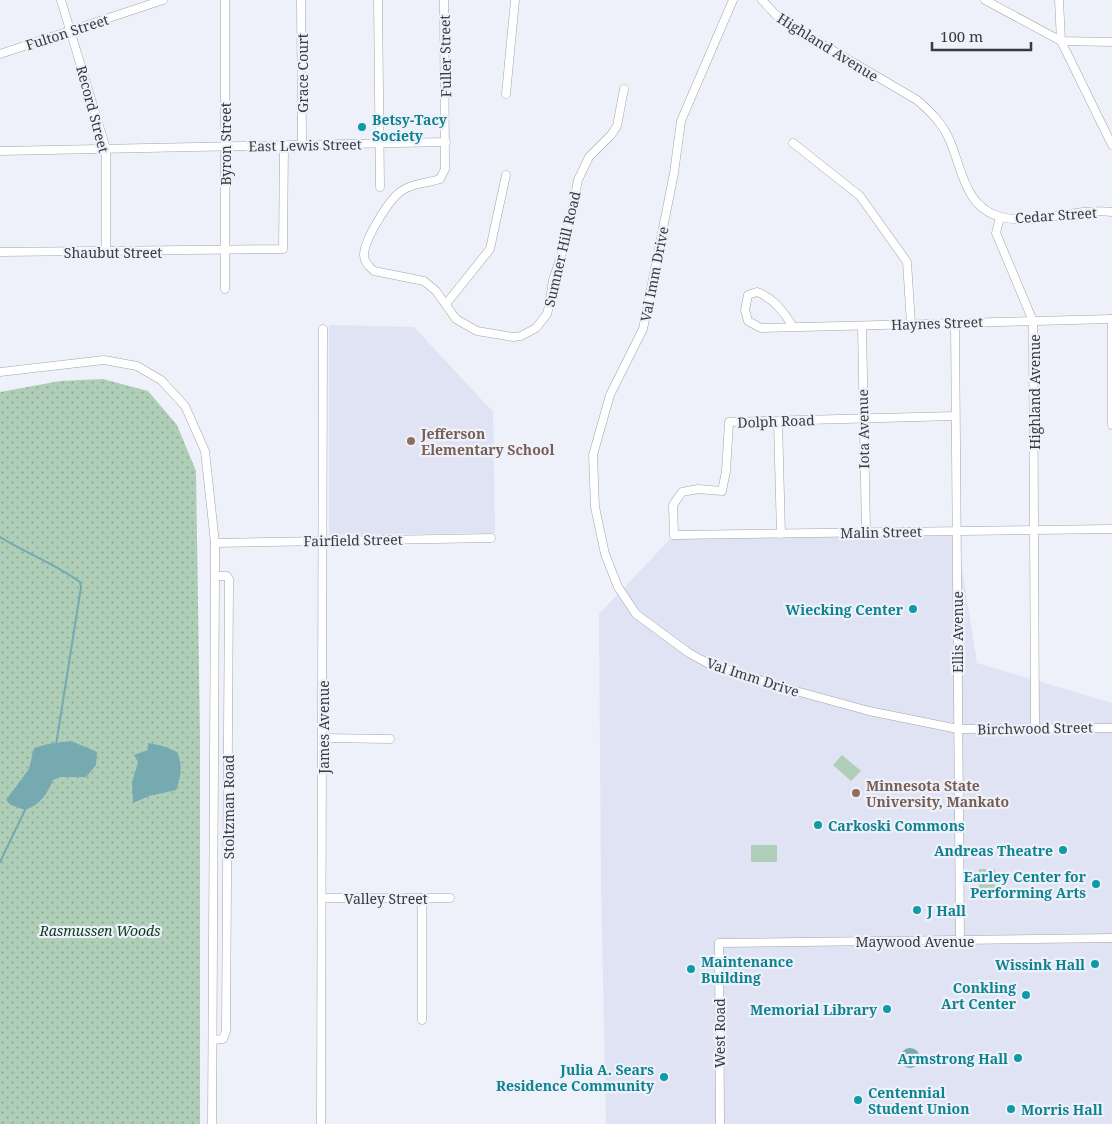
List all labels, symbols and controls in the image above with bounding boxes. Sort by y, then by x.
street label: Highland Avenue [774,8,882,86]
street label: Fulton Street [23,10,111,54]
street label: Fuller Street [435,14,455,97]
scale bar [932,20,1031,52]
text: 100 m [940,26,983,46]
street label: Grace Court [293,33,312,113]
street label: Record Street [72,63,114,155]
street label: Byron Street [216,102,235,186]
place label: Betsy-Tacy Society [372,110,448,145]
marker: Betsy-Tacy Society [356,121,368,133]
street label: East Lewis Street [248,135,362,155]
street label: Sumner Hill Road [539,189,585,309]
street label: Cedar Street [1015,203,1098,227]
street label: Val Imm Drive [635,225,673,323]
street label: Shaubut Street [64,243,162,262]
street label: Haynes Street [891,312,983,334]
street label: Highland Avenue [1025,334,1044,450]
street label: Iota Avenue [853,389,873,469]
street label: Dolph Road [737,410,815,432]
place label: Jefferson Elementary School [420,424,554,459]
marker: Jefferson Elementary School [405,435,417,447]
street label: Malin Street [840,522,922,542]
street label: Fairfield Street [303,530,403,550]
street label: Ellis Avenue [948,591,967,673]
place label: Wiecking Center [785,600,904,619]
marker: Wiecking Center [907,603,919,615]
street label: Val Imm Drive [704,653,802,701]
street label: James Avenue [314,680,333,775]
street label: Birchwood Street [977,717,1093,739]
street label: Stoltzman Road [219,754,238,859]
place label: Minnesota State University, Mankato [866,776,1009,811]
marker: Minnesota State University, Mankato [850,787,862,799]
place label: Carkoski Commons [828,816,965,835]
marker: Carkoski Commons [812,819,824,831]
place label: Andreas Theatre [934,841,1053,860]
marker: Andreas Theatre [1057,844,1069,856]
place label: Earley Center for Performing Arts [963,867,1087,902]
marker: Earley Center for Performing Arts [1090,878,1102,890]
street label: Valley Street [344,889,428,908]
place label: J Hall [926,901,966,920]
marker: J Hall [911,904,923,916]
park label: Rasmussen Woods [38,921,161,940]
street label: Maywood Avenue [855,932,975,951]
place label: Maintenance Building [701,952,793,987]
place label: Wissink Hall [995,955,1085,974]
marker: Wissink Hall [1089,958,1101,970]
marker: Maintenance Building [685,963,697,975]
place label: Conkling Art Center [941,978,1017,1013]
marker: Conkling Art Center [1020,989,1032,1001]
street label: West Road [710,998,729,1068]
place label: Memorial Library [750,1000,878,1019]
marker: Memorial Library [881,1003,893,1015]
place label: Armstrong Hall [897,1049,1008,1068]
marker: Armstrong Hall [1012,1052,1024,1064]
place label: Julia A. Sears Residence Community [496,1060,655,1095]
marker: Julia A. Sears Residence Community [658,1071,670,1083]
place label: Centennial Student Union [868,1083,970,1118]
marker: Centennial Student Union [852,1094,864,1106]
place label: Morris Hall [1021,1100,1103,1119]
marker: Morris Hall [1005,1103,1017,1115]

